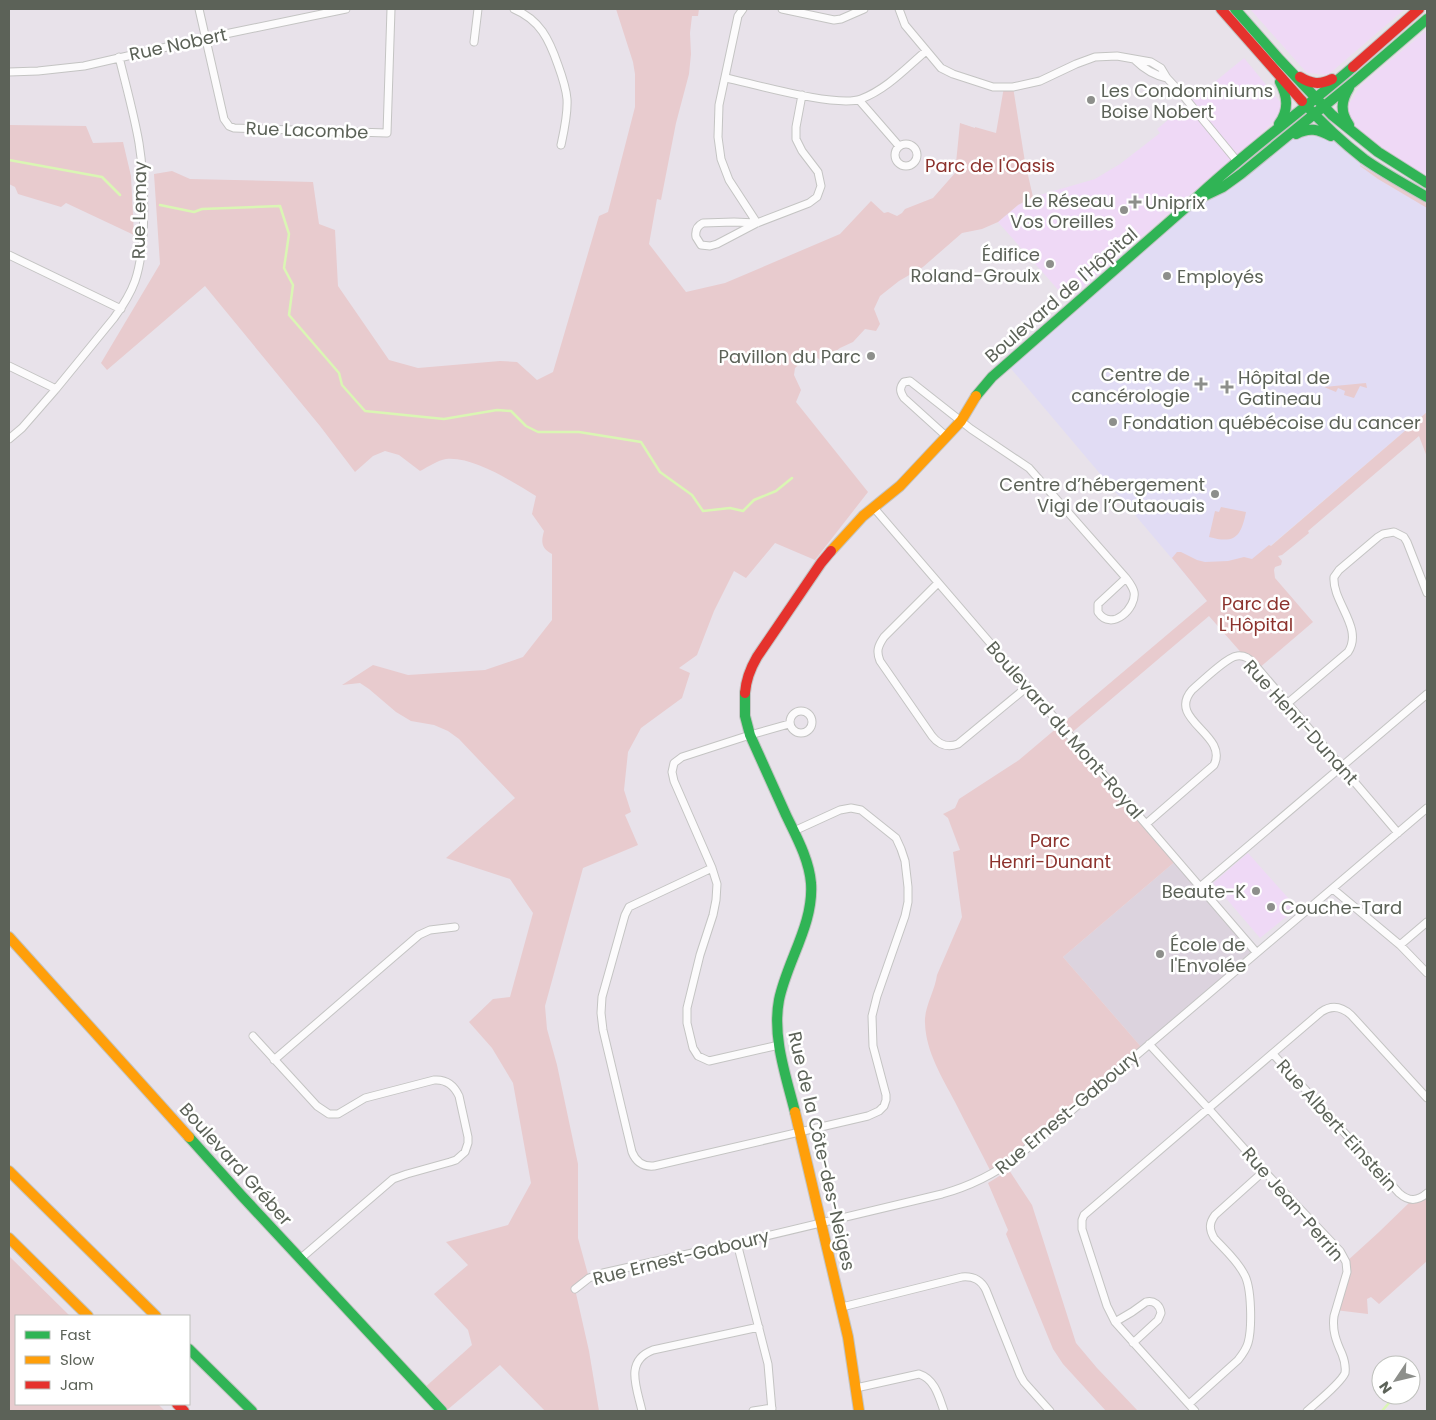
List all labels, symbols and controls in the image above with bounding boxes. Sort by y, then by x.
street label: Rue Nobert [127,21,229,67]
place label: Les Condominiums Boise Nobert [1101,78,1273,124]
marker: Les Condominiums Boise Nobert [1085,94,1097,106]
street label: Rue Lacombe [245,115,369,145]
park label: Parc de l'Oasis [925,153,1055,178]
street label: Rue Lemay [126,161,152,259]
place label: Le Réseau Vos Oreilles [1010,188,1114,234]
place label: Uniprix [1145,190,1205,215]
marker: Uniprix [1129,196,1141,208]
marker: Le Réseau Vos Oreilles [1118,204,1130,216]
street label: Boulevard de l'Hôpital [979,222,1143,368]
place label: Édifice Roland-Groulx [911,242,1040,288]
marker: Édifice Roland-Groulx [1044,258,1056,270]
place label: Employés [1177,264,1264,289]
marker: Employés [1161,270,1173,282]
place label: Pavillon du Parc [718,344,861,369]
marker: Pavillon du Parc [865,350,877,362]
place label: Centre de cancérologie [1071,362,1190,408]
place label: Hôpital de Gatineau [1238,365,1330,411]
marker: Centre de cancérologie [1194,377,1208,391]
marker: Hôpital de Gatineau [1220,380,1234,394]
place label: Fondation québécoise du cancer [1123,410,1421,435]
marker: Fondation québécoise du cancer [1107,416,1119,428]
place label: Centre d’hébergement Vigi de l’Outaouais [999,472,1205,518]
marker: Centre d’hébergement Vigi de l’Outaouais [1209,488,1221,500]
park label: Parc de L'Hôpital [1219,591,1293,637]
street label: Boulevard du Mont-Royal [981,636,1149,824]
street label: Rue Henri-Dunant [1238,654,1364,790]
park label: Parc Henri-Dunant [989,828,1111,874]
place label: Beaute-K [1162,879,1246,904]
marker: Beaute-K [1250,885,1262,897]
place label: Couche-Tard [1281,895,1402,920]
marker: Couche-Tard [1265,901,1277,913]
place label: École de l'Envolée [1170,932,1246,978]
marker: École de l'Envolée [1154,948,1166,960]
street label: Rue de la Côte-des-Neiges [782,1029,862,1273]
street label: Rue Ernest-Gaboury [990,1044,1144,1180]
street label: Rue Albert-Einstein [1271,1054,1403,1196]
street label: Boulevard Gréber [174,1097,298,1231]
street label: Rue Jean-Perrin [1236,1142,1350,1266]
street label: Rue Ernest-Gaboury [590,1223,772,1291]
legend [15,1315,190,1405]
text: Fast [60,1324,91,1345]
text: Slow [60,1349,95,1370]
north arrow [1371,1355,1421,1405]
text: Jam [60,1374,94,1395]
text: N [1374,1377,1397,1398]

